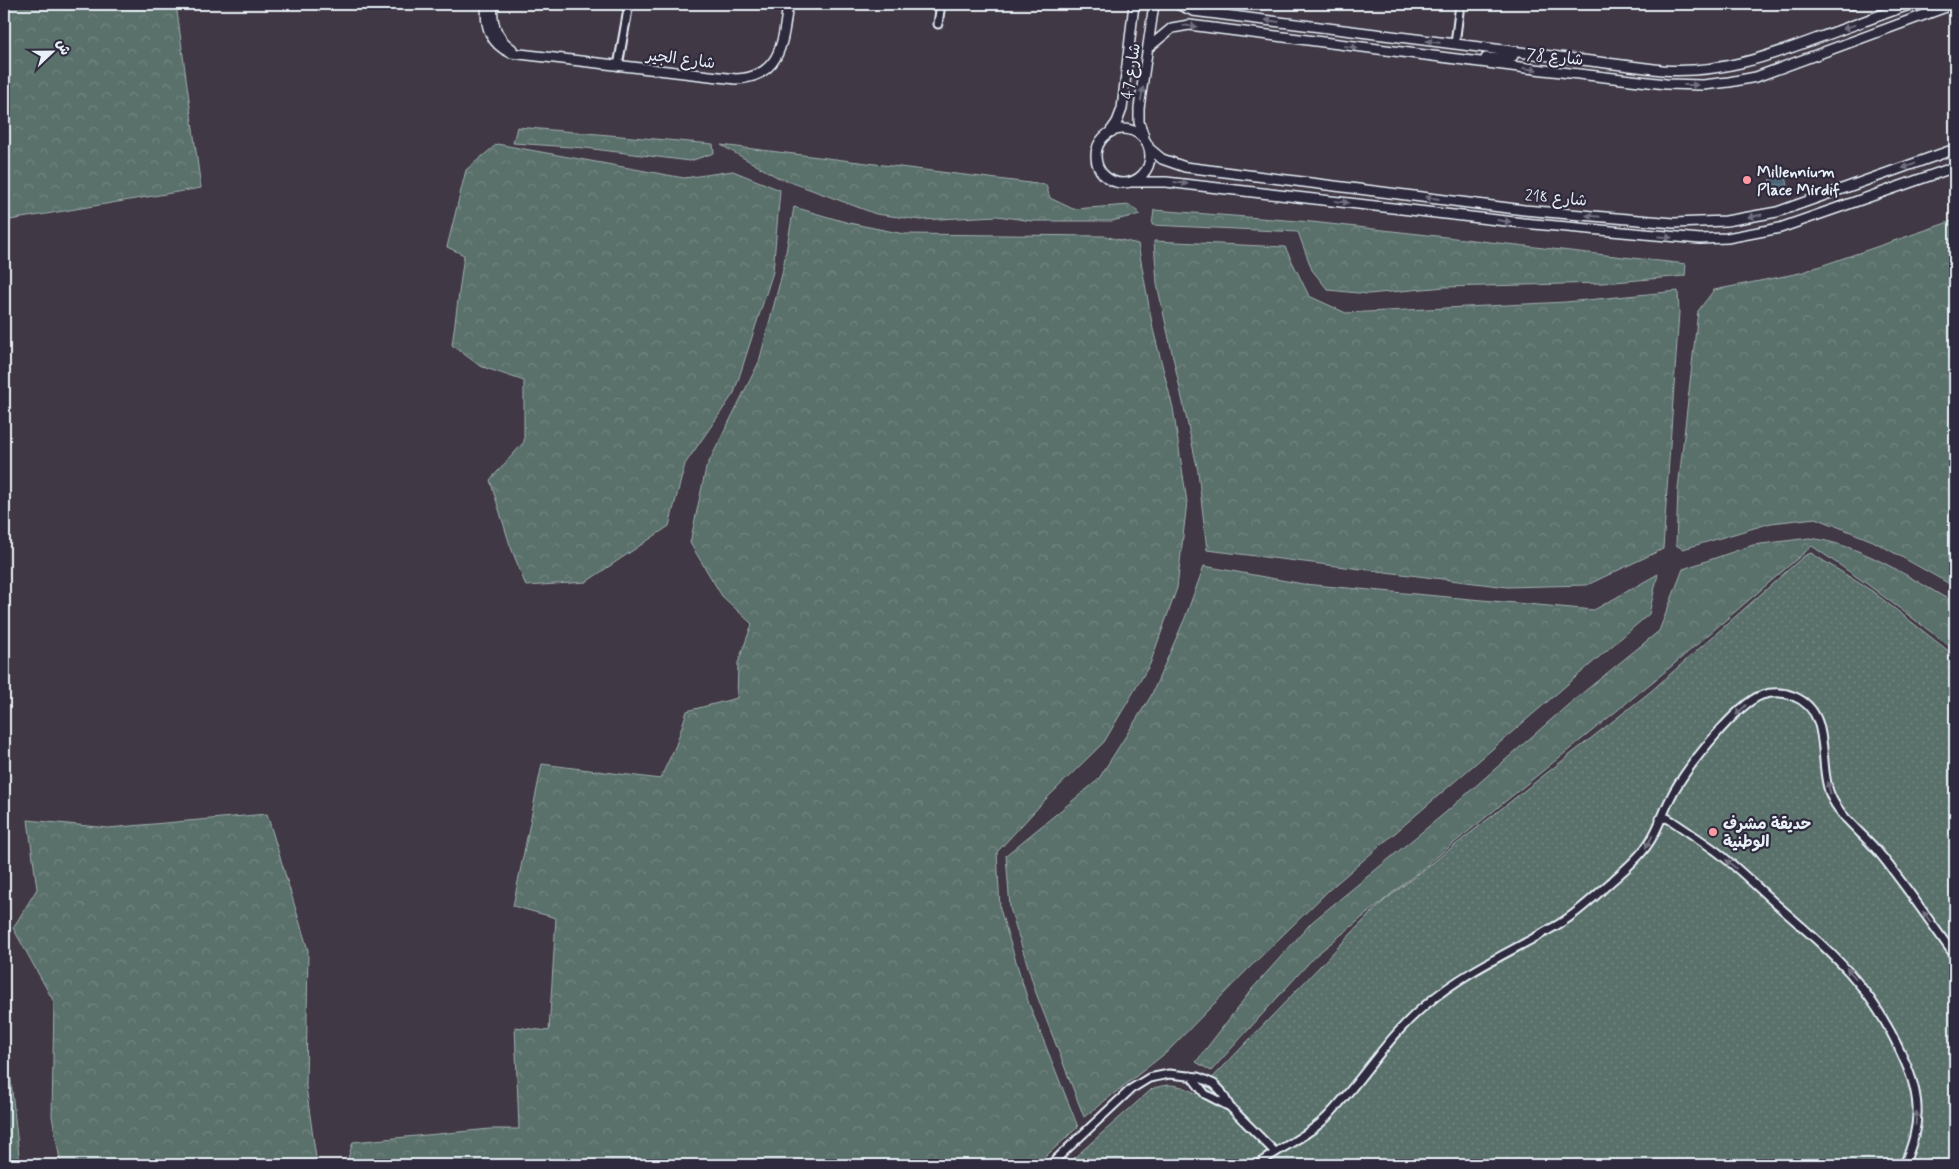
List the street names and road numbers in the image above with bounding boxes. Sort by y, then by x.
street label: شارع 47 [1117,42,1146,101]
street label: شارع 78 [1525,44,1585,71]
street label: شارع الجير [643,45,716,74]
street label: شارع 218 [1524,185,1588,212]

